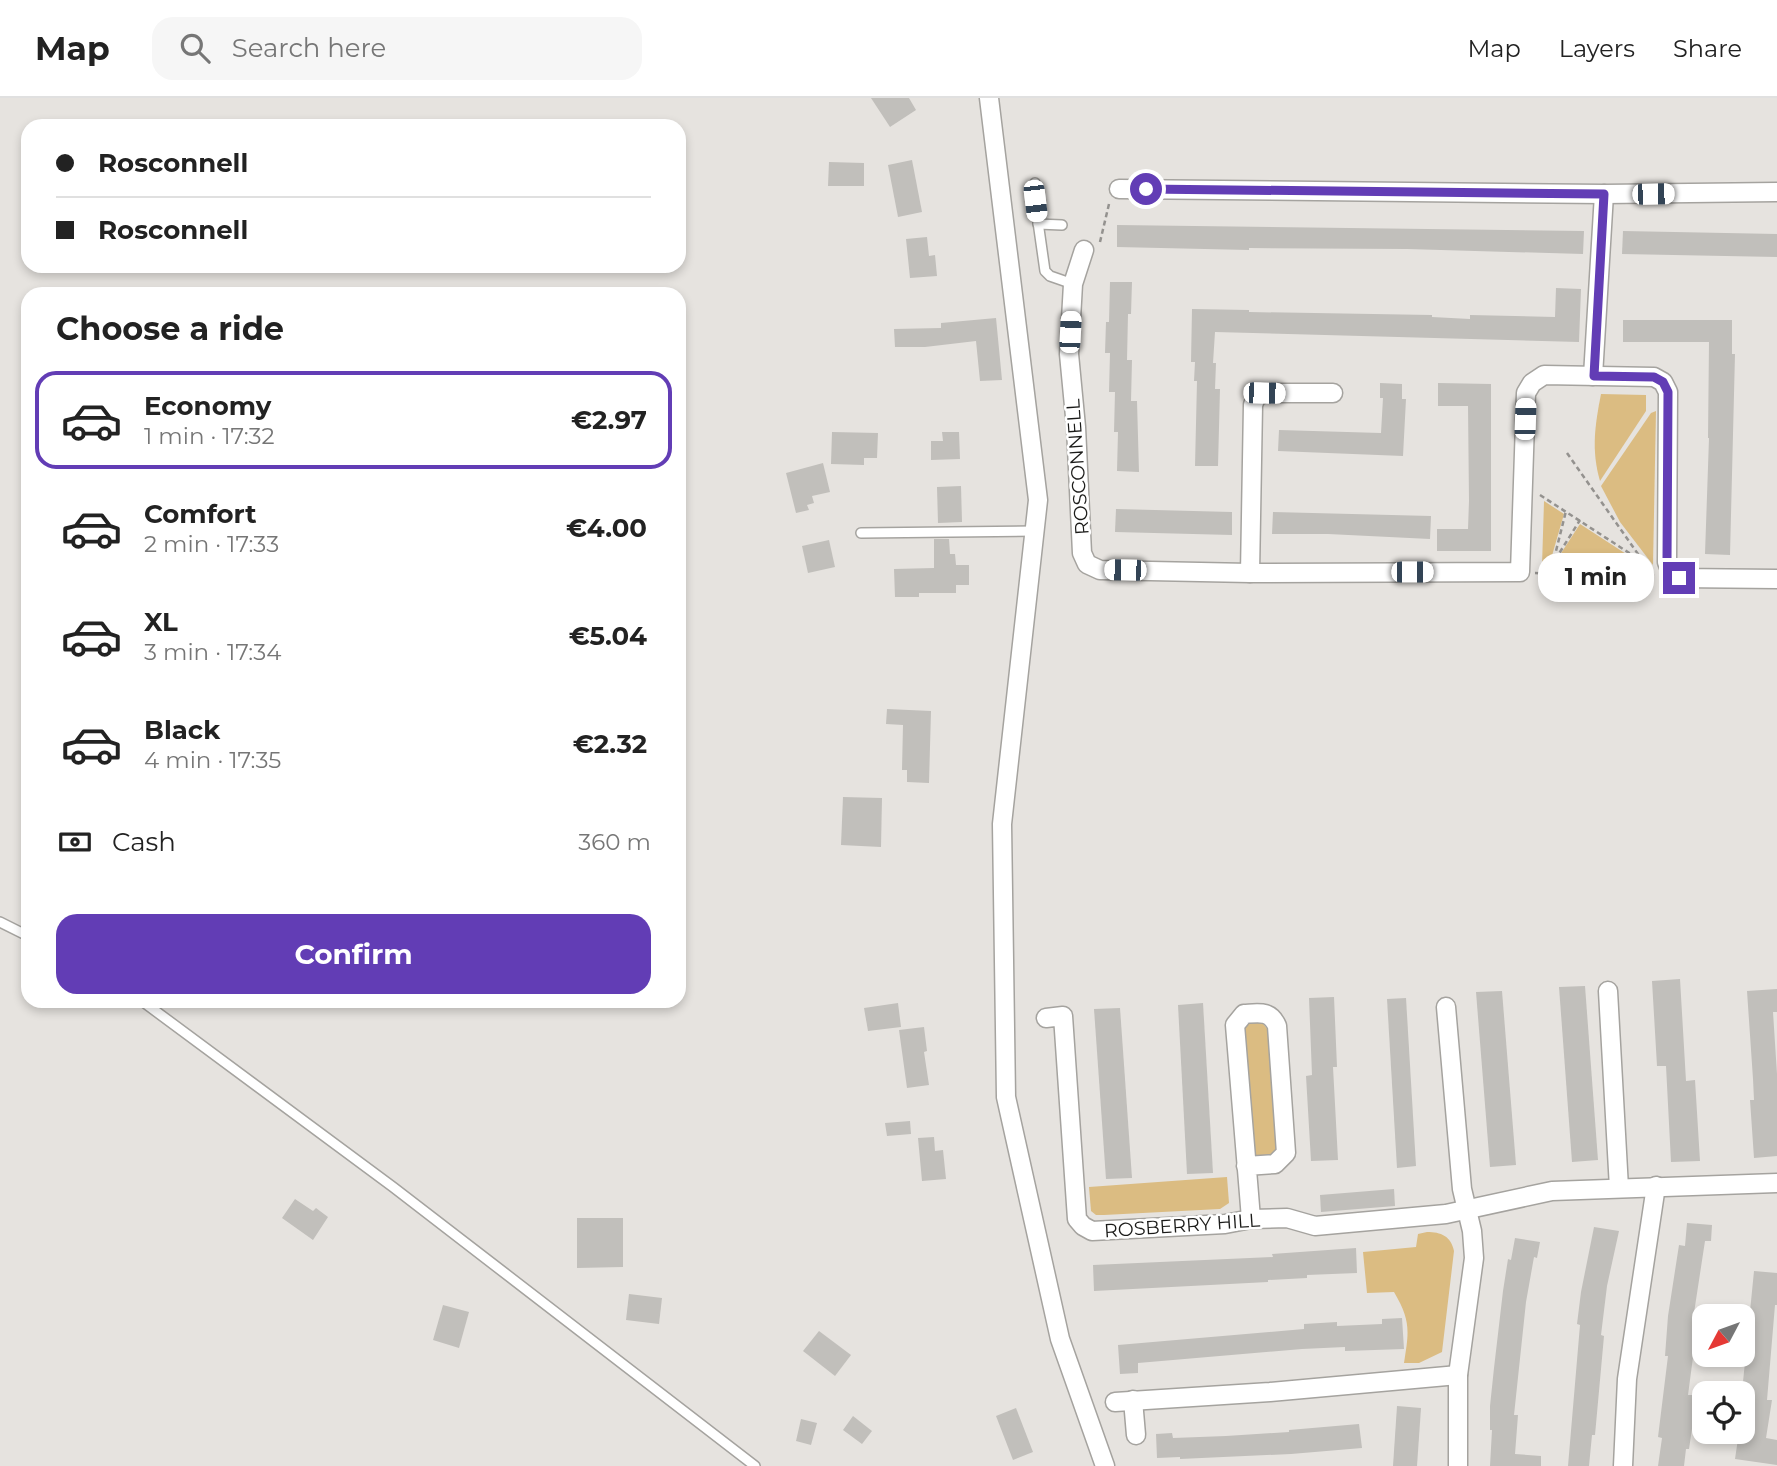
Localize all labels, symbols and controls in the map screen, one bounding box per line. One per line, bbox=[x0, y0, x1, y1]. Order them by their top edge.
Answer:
search box bbox=[152, 17, 642, 80]
text: Map bbox=[35, 28, 110, 68]
icon: search bbox=[176, 29, 214, 67]
text: Search here bbox=[232, 32, 386, 64]
text: Map bbox=[1467, 34, 1521, 63]
text: Layers bbox=[1559, 34, 1635, 63]
text: Share bbox=[1673, 34, 1742, 63]
text: Rosconnell bbox=[98, 147, 248, 179]
route start bbox=[1130, 173, 1162, 205]
car bbox=[1023, 179, 1048, 223]
car bbox=[1632, 183, 1675, 205]
text: Rosconnell bbox=[98, 214, 248, 246]
text: Choose a ride bbox=[56, 309, 284, 348]
car bbox=[1059, 310, 1082, 354]
car bbox=[1243, 382, 1286, 404]
icon: car bbox=[60, 389, 123, 452]
text: Economy bbox=[144, 390, 271, 422]
street label: ROSCONNELL bbox=[1061, 397, 1094, 536]
car bbox=[1514, 398, 1537, 440]
text: €2.97 bbox=[571, 404, 647, 436]
text: 1 min · 17:32 bbox=[144, 422, 275, 450]
icon: car bbox=[60, 497, 123, 560]
text: Comfort bbox=[144, 498, 256, 530]
text: €4.00 bbox=[566, 512, 647, 544]
text: 2 min · 17:33 bbox=[144, 530, 279, 558]
callout: 1 min bbox=[1539, 554, 1654, 602]
car bbox=[1104, 559, 1147, 581]
car bbox=[1392, 562, 1434, 583]
route end bbox=[1663, 562, 1695, 594]
text: 1 min bbox=[1565, 563, 1627, 591]
icon: car bbox=[60, 605, 123, 668]
text: XL bbox=[144, 606, 178, 638]
text: €5.04 bbox=[569, 620, 647, 652]
text: 3 min · 17:34 bbox=[144, 638, 281, 666]
icon: car bbox=[60, 713, 123, 776]
text: Black bbox=[144, 714, 220, 746]
text: €2.32 bbox=[573, 728, 647, 760]
text: 4 min · 17:35 bbox=[144, 746, 281, 774]
icon: cash bbox=[56, 823, 94, 861]
text: Cash bbox=[112, 826, 176, 858]
text: 360 m bbox=[578, 828, 651, 856]
button: Confirm bbox=[56, 914, 651, 994]
street label: ROSBERRY HILL bbox=[1103, 1209, 1262, 1242]
north arrow bbox=[1692, 1304, 1755, 1367]
map controls bbox=[1692, 1304, 1755, 1444]
button: locate bbox=[1692, 1381, 1755, 1444]

